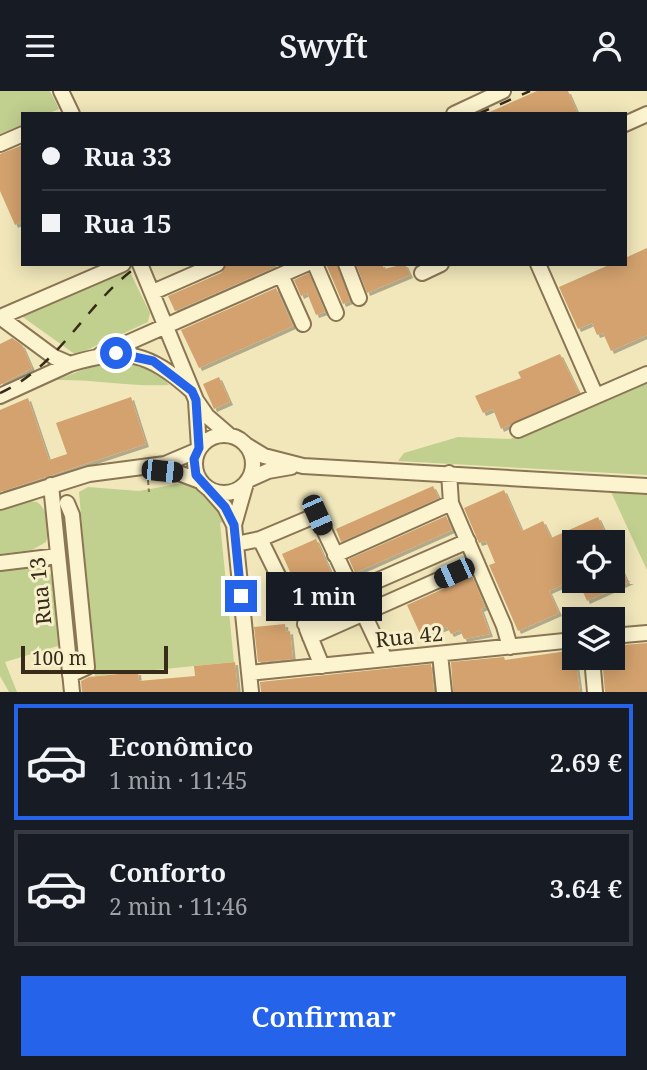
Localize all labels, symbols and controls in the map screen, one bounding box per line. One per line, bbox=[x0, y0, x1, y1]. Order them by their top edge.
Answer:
text: Swyft bbox=[279, 24, 368, 67]
icon: menu bbox=[21, 27, 59, 65]
icon: person bbox=[588, 27, 626, 65]
text: Rua 33 bbox=[84, 138, 172, 174]
text: Rua 15 bbox=[84, 205, 172, 241]
route start bbox=[100, 337, 132, 369]
car bbox=[141, 458, 184, 484]
car bbox=[299, 492, 336, 538]
map controls bbox=[562, 530, 625, 670]
button: locate bbox=[562, 530, 625, 593]
car bbox=[431, 555, 478, 591]
street label: Rua 13 bbox=[23, 556, 57, 626]
callout: 1 min bbox=[266, 571, 381, 621]
route end bbox=[225, 580, 257, 612]
text: 1 min bbox=[292, 580, 356, 612]
button: layers bbox=[562, 607, 625, 670]
street label: Rua 42 bbox=[374, 619, 444, 653]
scale bar bbox=[21, 643, 168, 675]
text: 100 m bbox=[32, 645, 87, 671]
text: Econômico bbox=[109, 728, 253, 764]
icon: car bbox=[25, 731, 88, 794]
text: 2.69 € bbox=[550, 744, 622, 780]
text: 1 min · 11:45 bbox=[109, 764, 247, 796]
text: Conforto bbox=[109, 854, 226, 890]
icon: car bbox=[25, 857, 88, 920]
text: 3.64 € bbox=[550, 870, 622, 906]
text: 2 min · 11:46 bbox=[109, 890, 247, 922]
button: Confirmar bbox=[21, 976, 626, 1056]

